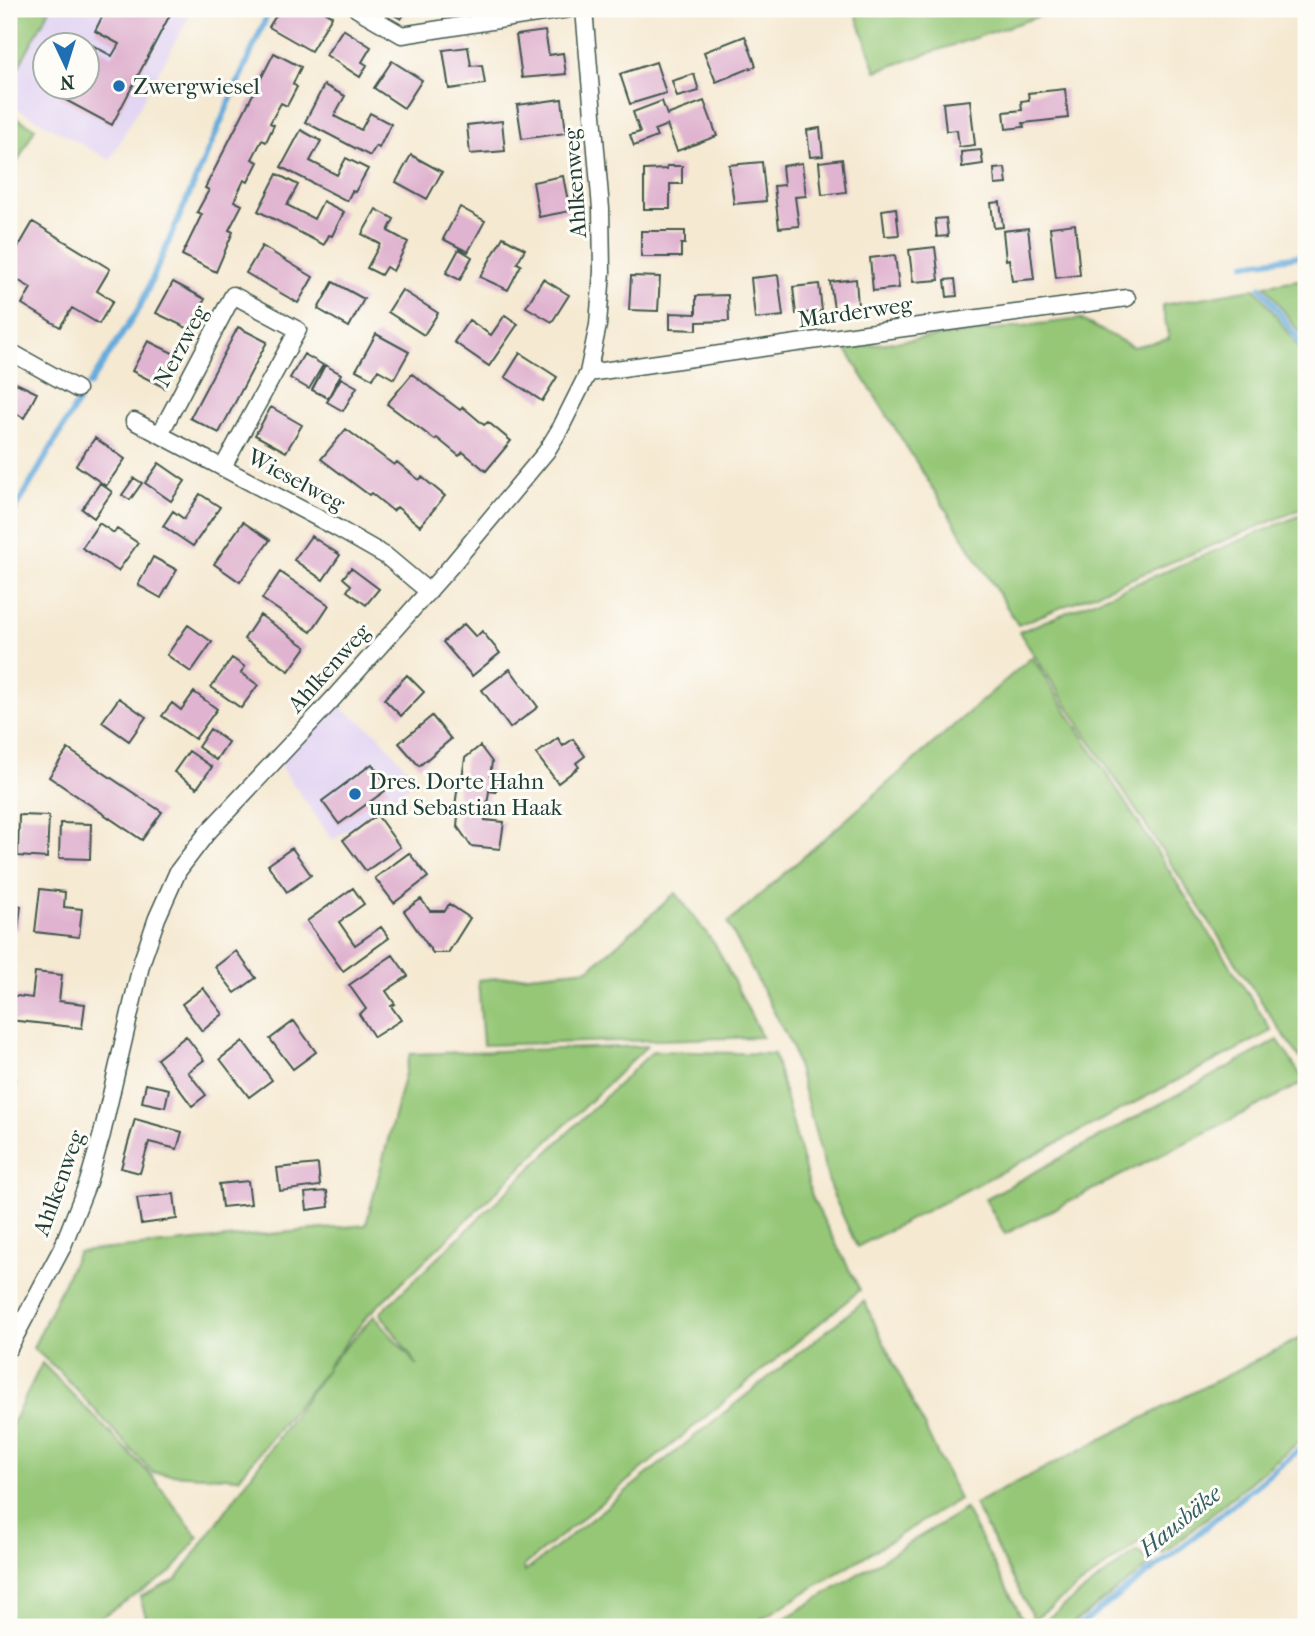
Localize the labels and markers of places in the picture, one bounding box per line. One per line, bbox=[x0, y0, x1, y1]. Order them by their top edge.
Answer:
place label: Zwergwiesel bbox=[133, 73, 260, 100]
marker: Zwergwiesel bbox=[111, 78, 127, 94]
place label: Dres. Dorte Hahn und Sebastian Haak bbox=[368, 768, 564, 821]
marker: Dres. Dorte Hahn und Sebastian Haak bbox=[347, 786, 363, 802]

